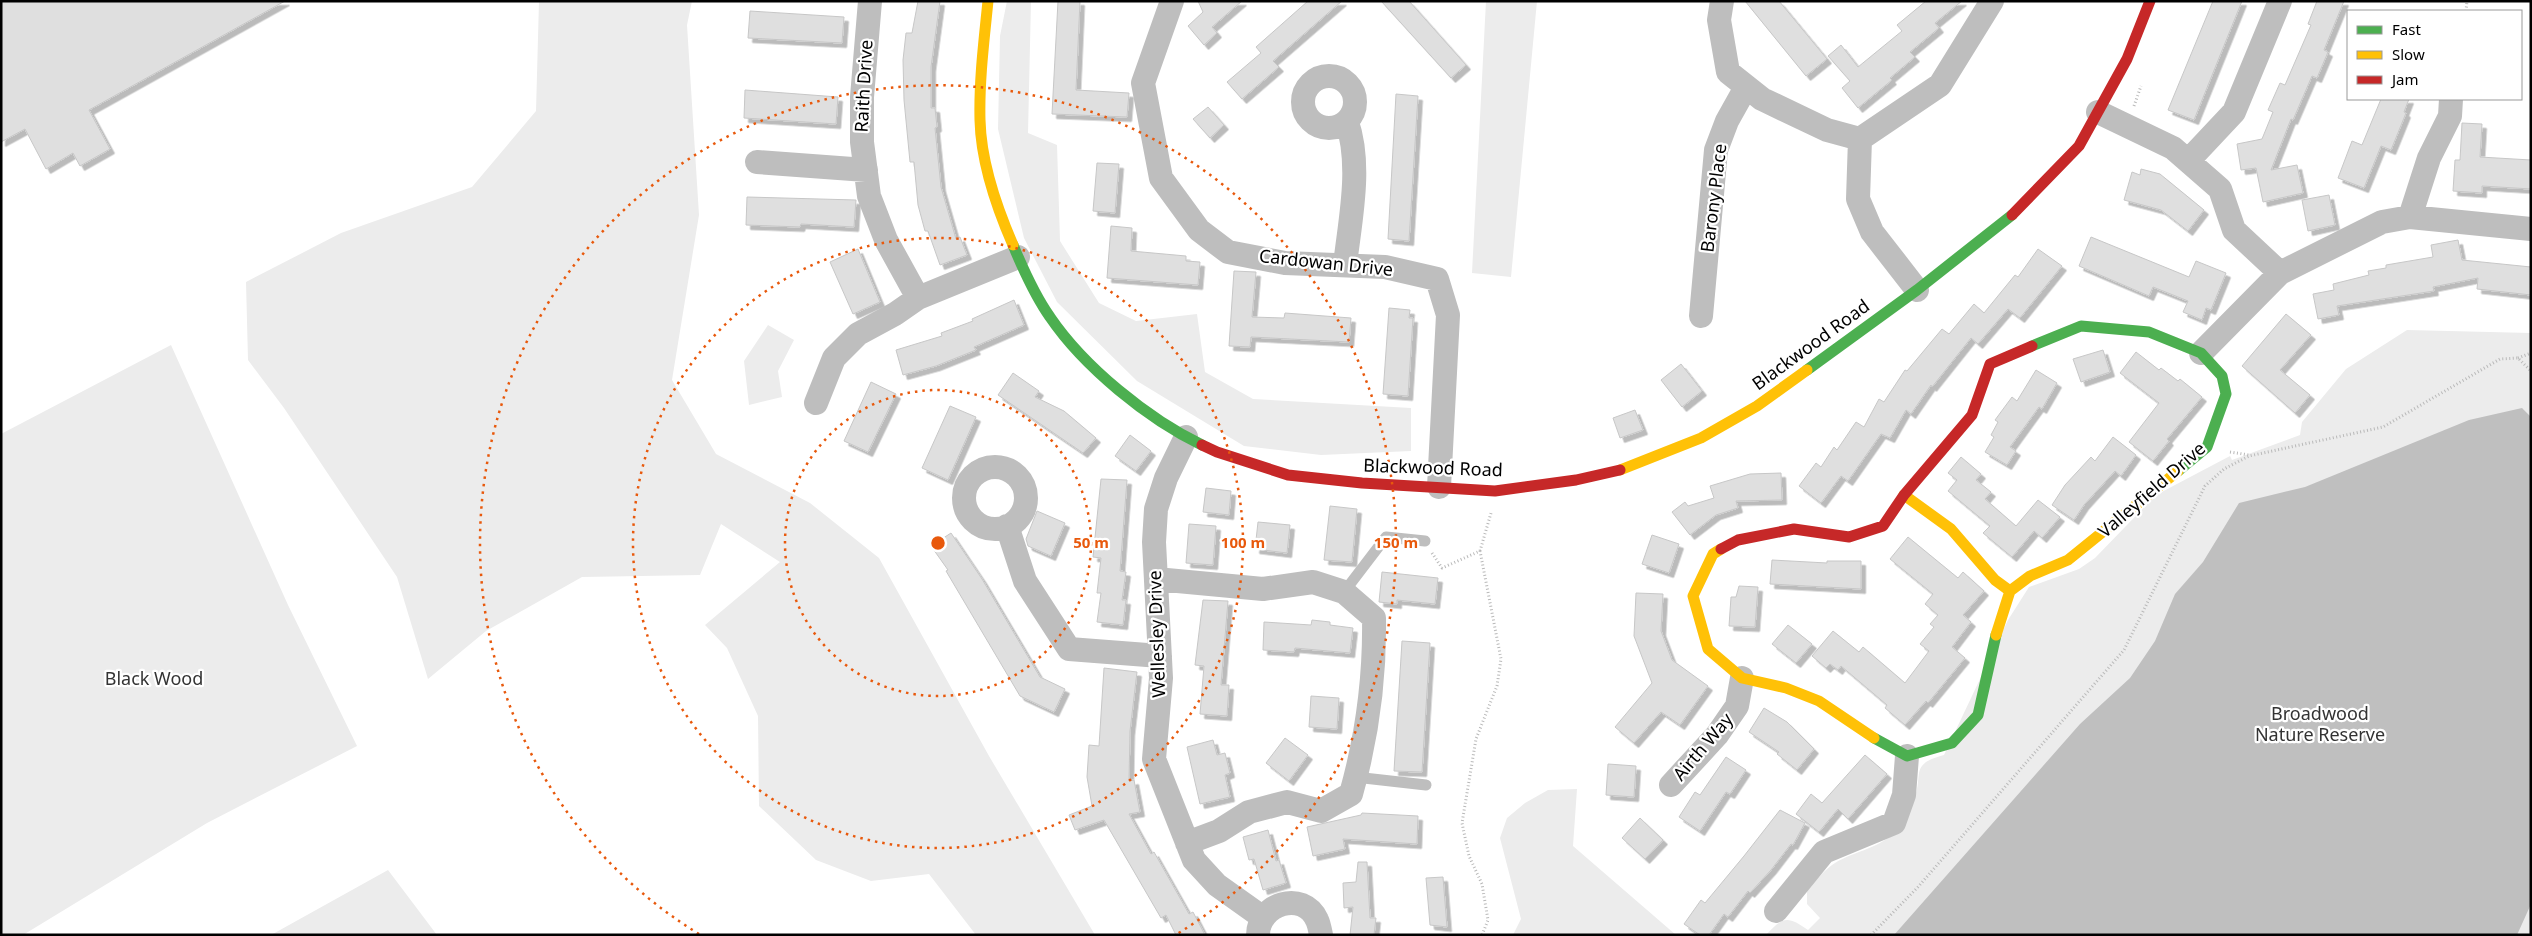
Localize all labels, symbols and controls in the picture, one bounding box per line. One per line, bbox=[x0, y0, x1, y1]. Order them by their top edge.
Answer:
legend bbox=[2347, 10, 2522, 100]
text: Fast bbox=[2392, 19, 2421, 39]
street label: Raith Drive bbox=[849, 39, 877, 133]
text: Slow bbox=[2392, 44, 2425, 64]
text: Jam bbox=[2390, 69, 2419, 89]
street label: Barony Place bbox=[1694, 142, 1732, 254]
street label: Cardowan Drive bbox=[1258, 243, 1394, 281]
street label: Blackwood Road bbox=[1747, 293, 1874, 395]
street label: Valleyfield Drive bbox=[2093, 436, 2210, 542]
street label: Blackwood Road bbox=[1363, 453, 1503, 481]
text: 50 m bbox=[1073, 532, 1109, 552]
text: 100 m bbox=[1221, 532, 1265, 552]
text: 150 m bbox=[1374, 532, 1418, 552]
centre of rings bbox=[929, 534, 947, 552]
street label: Wellesley Drive bbox=[1142, 570, 1170, 698]
park label: Black Wood bbox=[105, 666, 203, 690]
park label: Broadwood Nature Reserve bbox=[2255, 701, 2385, 746]
street label: Airth Way bbox=[1667, 707, 1738, 785]

